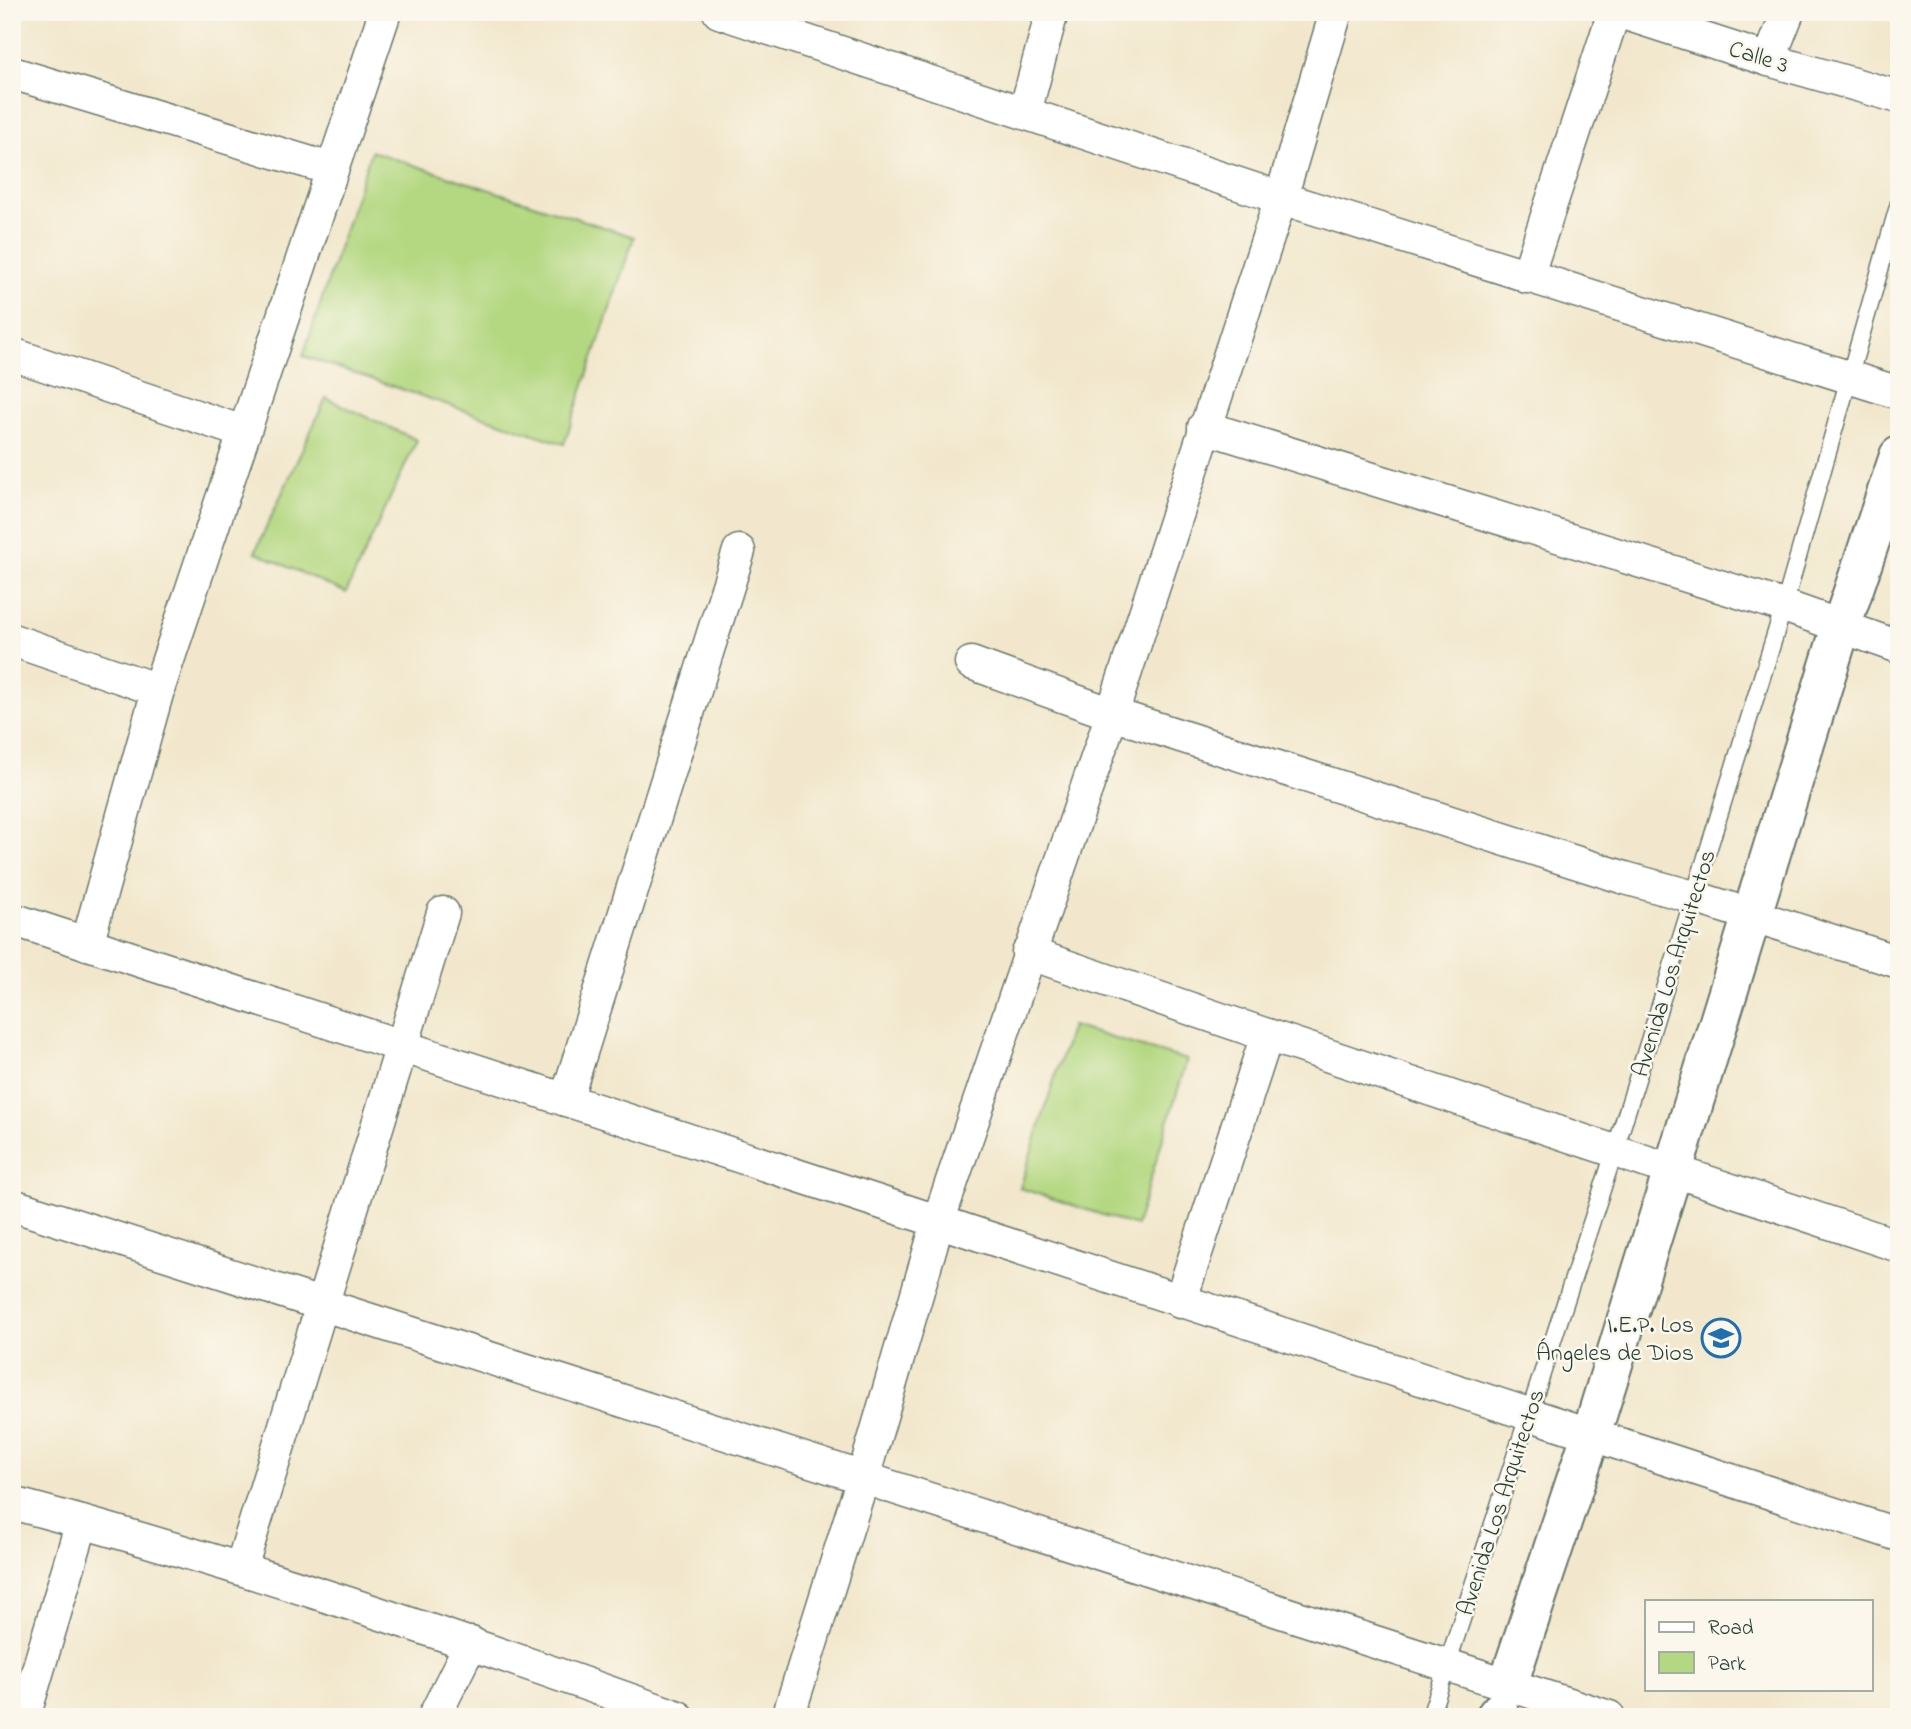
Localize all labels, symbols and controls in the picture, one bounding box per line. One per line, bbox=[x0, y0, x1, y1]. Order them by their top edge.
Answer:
street label: Calle 3 bbox=[1724, 33, 1792, 84]
street label: Avenida Los Arquitectos bbox=[1624, 846, 1727, 1082]
place label: I.E.P. Los Ángeles de Dios bbox=[1536, 1309, 1694, 1372]
school or university icon: I.E.P. Los Ángeles de Dios bbox=[1700, 1317, 1742, 1359]
street label: Avenida Los Arquitectos bbox=[1449, 1385, 1556, 1620]
legend bbox=[1645, 1600, 1872, 1690]
text: Road bbox=[1708, 1614, 1754, 1644]
text: Park bbox=[1708, 1650, 1747, 1680]

